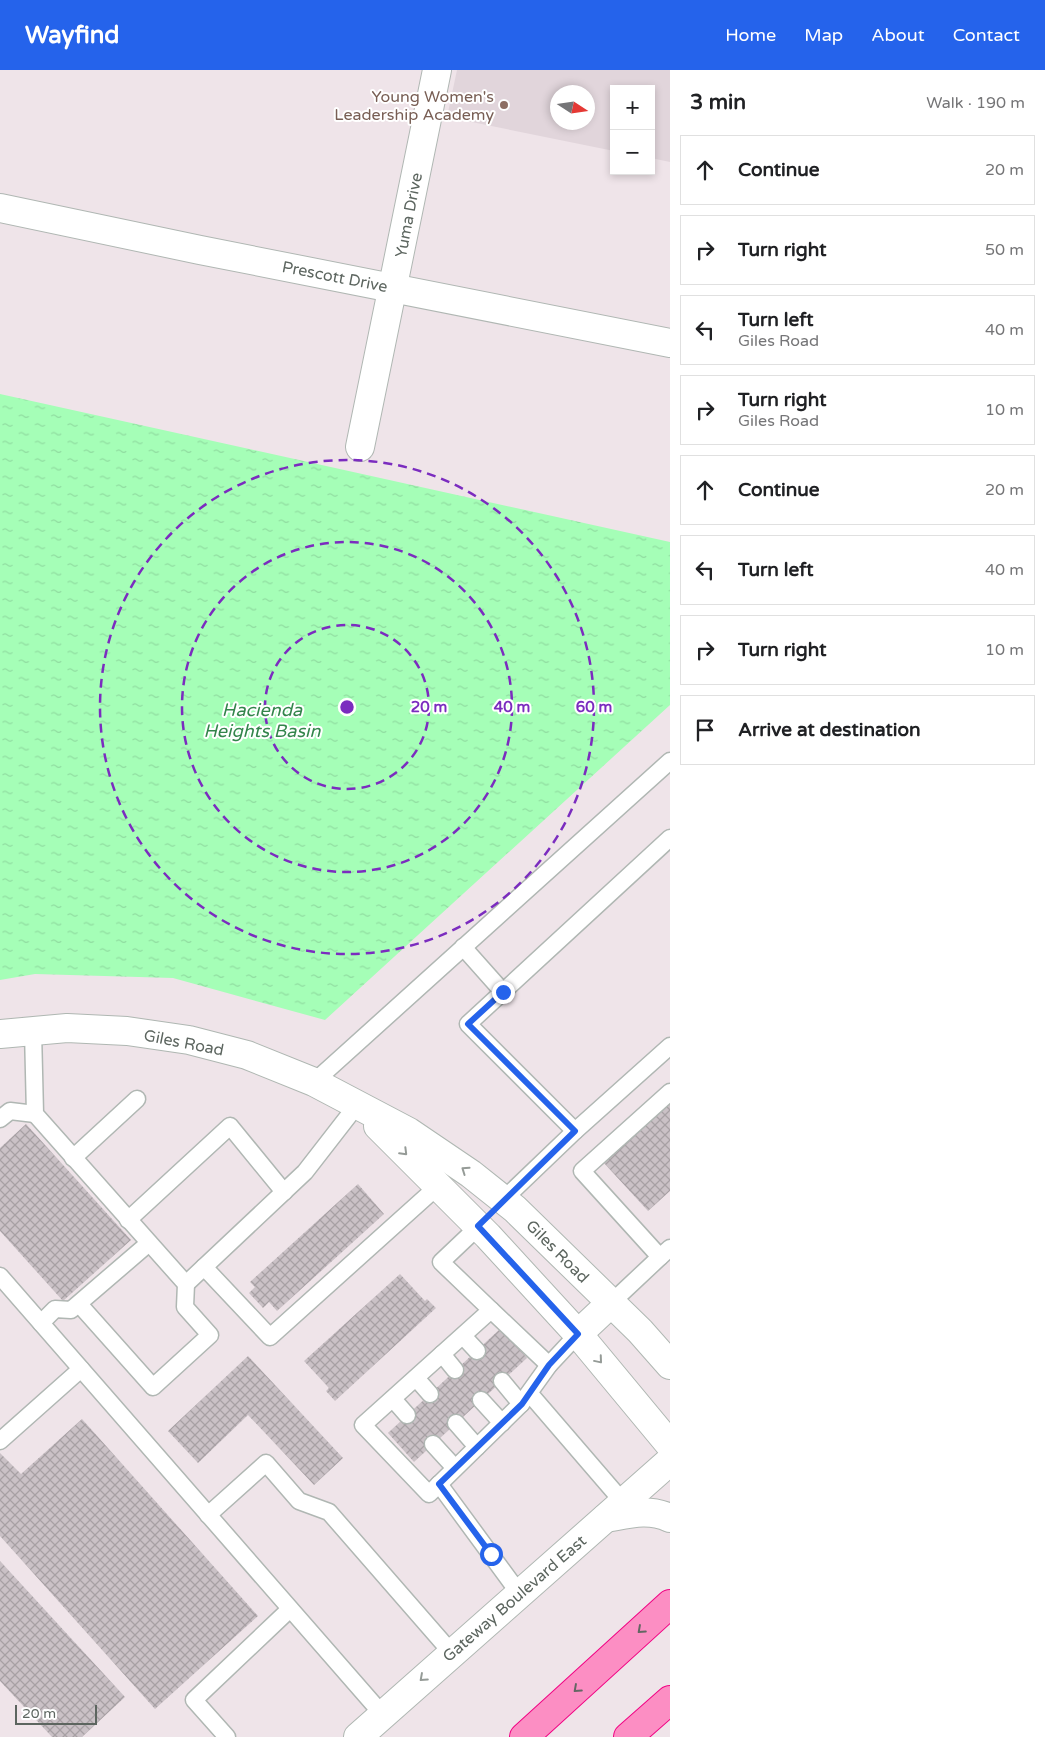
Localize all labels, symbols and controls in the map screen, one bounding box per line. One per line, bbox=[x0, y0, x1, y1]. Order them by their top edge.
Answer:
text: Wayfind bbox=[25, 21, 120, 50]
text: Home bbox=[725, 24, 776, 46]
text: Map bbox=[804, 24, 843, 46]
text: About bbox=[871, 24, 925, 46]
text: Contact bbox=[953, 24, 1020, 46]
north arrow bbox=[550, 85, 595, 130]
map controls bbox=[610, 85, 655, 175]
button: + bbox=[610, 85, 655, 130]
place label: Young Women's Leadership Academy bbox=[334, 87, 494, 125]
text: 3 min bbox=[690, 90, 746, 115]
text: Walk · 190 m bbox=[926, 93, 1025, 113]
marker: Young Women's Leadership Academy bbox=[498, 99, 510, 111]
button: − bbox=[610, 130, 655, 175]
icon: ahead bbox=[691, 156, 719, 184]
text: Continue bbox=[738, 159, 820, 181]
text: 20 m bbox=[985, 160, 1024, 180]
street label: Yuma Drive bbox=[391, 171, 427, 259]
icon: right bbox=[691, 236, 719, 264]
text: Turn right bbox=[738, 239, 826, 261]
text: 50 m bbox=[985, 240, 1024, 260]
street label: Prescott Drive bbox=[280, 257, 389, 297]
text: Turn left bbox=[738, 309, 814, 331]
icon: left bbox=[691, 316, 719, 344]
text: 40 m bbox=[985, 320, 1024, 340]
text: Giles Road bbox=[738, 331, 819, 351]
text: Turn right bbox=[738, 389, 826, 411]
icon: right bbox=[691, 396, 719, 424]
text: 10 m bbox=[985, 400, 1024, 420]
text: Giles Road bbox=[738, 411, 819, 431]
icon: ahead bbox=[691, 476, 719, 504]
text: Continue bbox=[738, 479, 820, 501]
text: 20 m bbox=[985, 480, 1024, 500]
icon: left bbox=[691, 556, 719, 584]
text: Turn left bbox=[738, 559, 814, 581]
text: 40 m bbox=[985, 560, 1024, 580]
icon: right bbox=[691, 636, 719, 664]
text: Turn right bbox=[738, 639, 826, 661]
text: 10 m bbox=[985, 640, 1024, 660]
centre of rings bbox=[338, 698, 356, 716]
text: 20 m bbox=[411, 698, 447, 716]
text: 40 m bbox=[494, 698, 530, 716]
text: 60 m bbox=[576, 698, 612, 716]
water label: Hacienda Heights Basin bbox=[204, 699, 322, 742]
icon: arrive bbox=[691, 716, 719, 744]
text: Arrive at destination bbox=[738, 719, 921, 741]
route end bbox=[492, 981, 515, 1004]
street label: Giles Road bbox=[142, 1025, 226, 1061]
one-way arrow bbox=[398, 1146, 407, 1155]
one-way arrow bbox=[461, 1167, 471, 1176]
street label: Giles Road bbox=[522, 1216, 593, 1287]
one-way arrow bbox=[594, 1354, 603, 1363]
street label: Gateway Boulevard East bbox=[439, 1531, 591, 1667]
route start bbox=[480, 1543, 503, 1566]
one-way arrow bbox=[638, 1624, 647, 1633]
one-way arrow bbox=[420, 1672, 429, 1681]
one-way arrow bbox=[573, 1683, 582, 1692]
scale bar bbox=[15, 1702, 98, 1725]
text: 20 m bbox=[22, 1705, 56, 1722]

